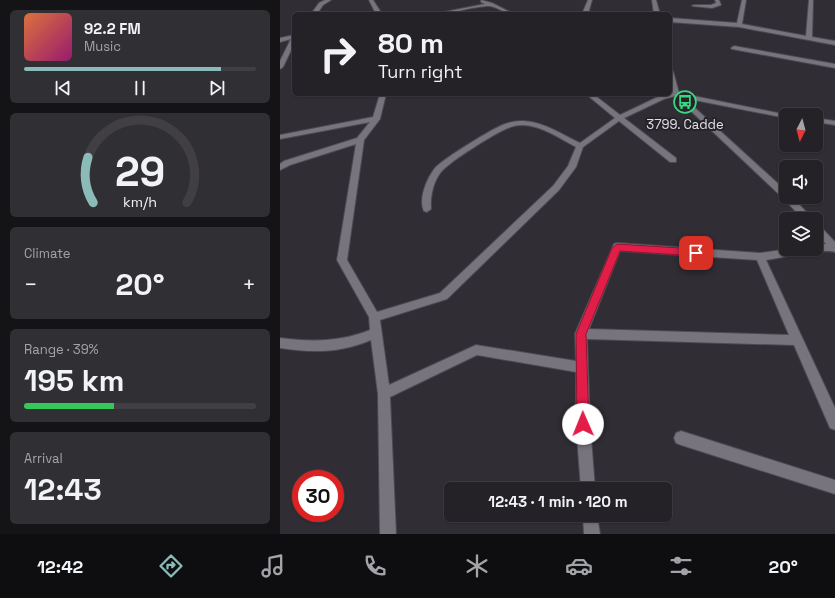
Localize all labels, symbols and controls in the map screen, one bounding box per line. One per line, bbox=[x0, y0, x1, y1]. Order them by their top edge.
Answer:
text: 92.2 FM bbox=[84, 19, 141, 38]
text: 80 m bbox=[378, 25, 444, 61]
icon: right bbox=[312, 28, 364, 80]
text: Music bbox=[84, 38, 121, 55]
text: Turn right bbox=[378, 60, 462, 83]
icon: previous bbox=[52, 77, 74, 99]
icon: pause bbox=[129, 77, 151, 99]
icon: next bbox=[206, 77, 228, 99]
bus stop icon: 3799. Cadde bbox=[672, 89, 698, 115]
north arrow bbox=[779, 108, 823, 152]
map controls bbox=[779, 108, 823, 256]
place label: 3799. Cadde bbox=[646, 116, 724, 133]
text: 29 bbox=[115, 144, 165, 197]
button: sound bbox=[779, 160, 823, 204]
text: km/h bbox=[123, 192, 157, 210]
button: layers bbox=[779, 212, 823, 256]
pin bbox=[679, 236, 713, 270]
icon: arrive bbox=[685, 242, 707, 264]
text: Climate bbox=[24, 245, 70, 262]
text: 20° bbox=[115, 265, 165, 304]
text: − bbox=[24, 270, 38, 298]
text: + bbox=[242, 270, 256, 298]
text: Range · 39% bbox=[24, 341, 99, 358]
text: 195 km bbox=[24, 361, 124, 400]
position arrow bbox=[562, 403, 604, 445]
text: Arrival bbox=[24, 450, 63, 467]
text: 12:43 bbox=[24, 470, 102, 509]
speed limit sign: 30 bbox=[292, 470, 344, 522]
text: 12:43 · 1 min · 120 m bbox=[488, 492, 628, 511]
icon: directions bbox=[157, 552, 185, 580]
icon: music bbox=[259, 552, 287, 580]
icon: phone bbox=[361, 552, 389, 580]
icon: climate bbox=[463, 552, 491, 580]
icon: car bbox=[565, 552, 593, 580]
icon: filters bbox=[667, 552, 695, 580]
text: 12:42 bbox=[37, 555, 83, 578]
text: 20° bbox=[769, 555, 798, 578]

